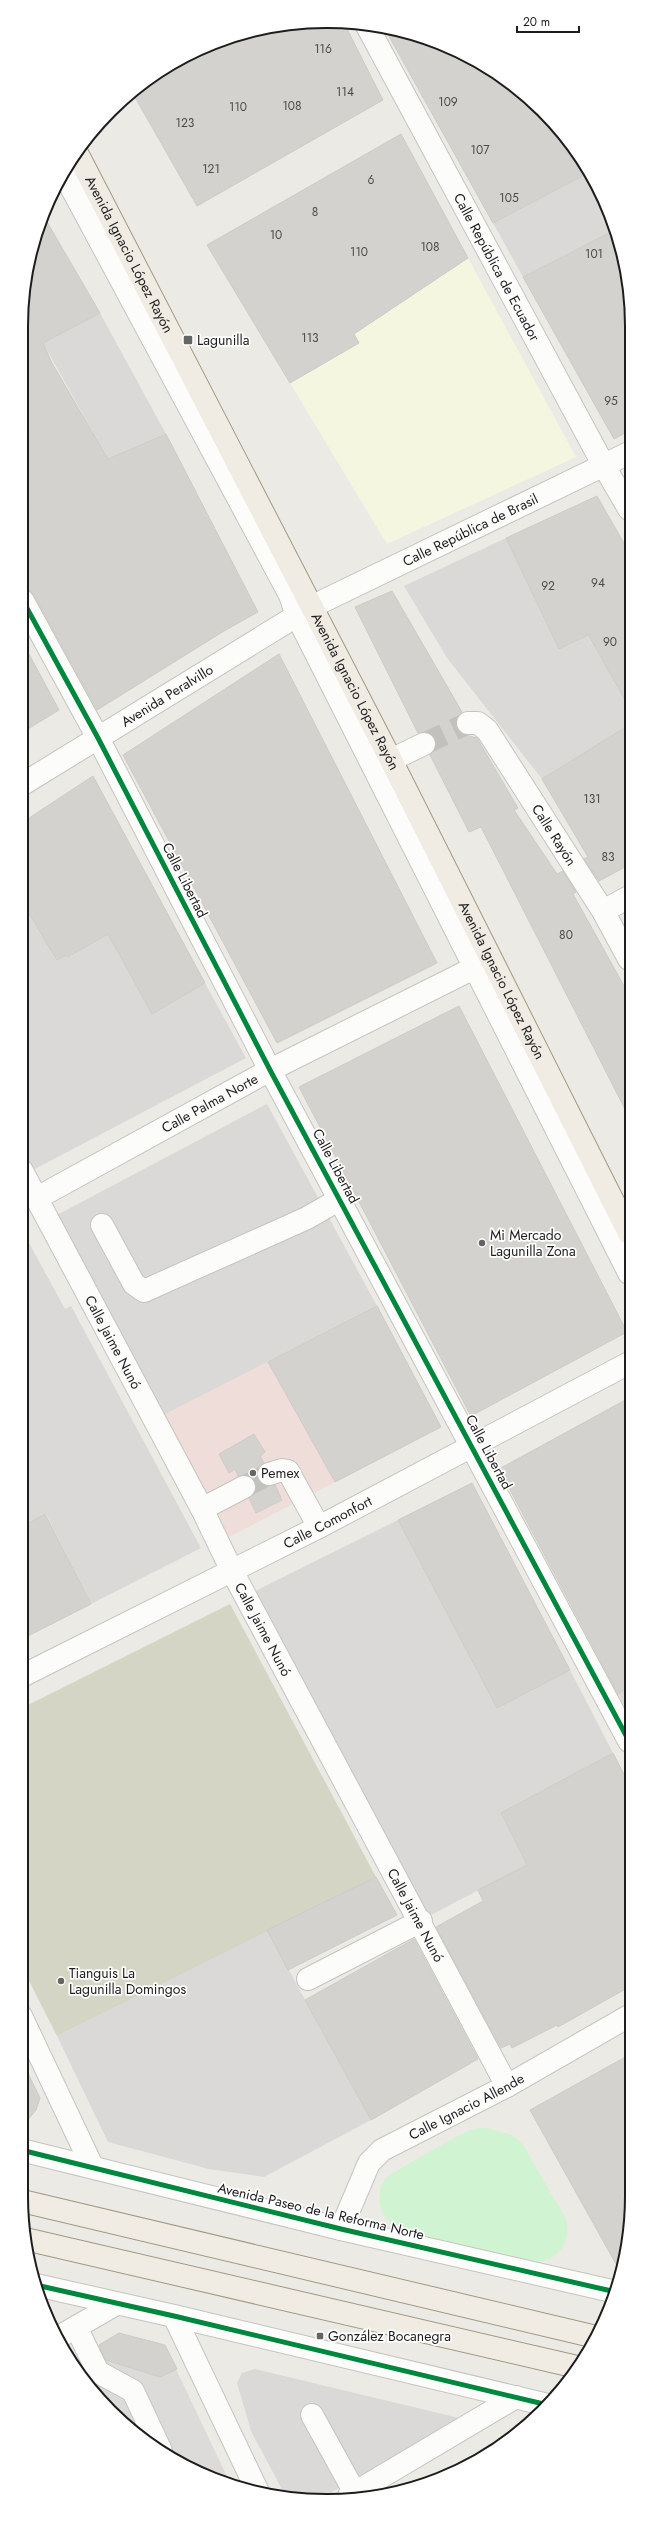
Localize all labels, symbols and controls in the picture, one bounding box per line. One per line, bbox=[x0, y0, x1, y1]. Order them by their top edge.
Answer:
scale bar bbox=[517, 8, 579, 34]
text: 20 m bbox=[523, 13, 550, 31]
house number: 116 bbox=[314, 40, 332, 58]
house number: 114 bbox=[336, 83, 354, 101]
house number: 109 bbox=[438, 93, 458, 111]
house number: 108 bbox=[282, 97, 302, 115]
house number: 110 bbox=[229, 98, 247, 116]
house number: 123 bbox=[176, 114, 195, 132]
house number: 107 bbox=[471, 141, 490, 159]
house number: 121 bbox=[202, 160, 220, 178]
house number: 6 bbox=[368, 171, 375, 189]
street label: Avenida Ignacio López Rayón bbox=[80, 172, 178, 336]
street label: Calle República de Ecuador bbox=[449, 189, 545, 345]
house number: 105 bbox=[499, 189, 519, 207]
house number: 8 bbox=[312, 203, 318, 221]
house number: 10 bbox=[270, 226, 282, 244]
house number: 108 bbox=[420, 238, 440, 256]
house number: 110 bbox=[350, 243, 368, 261]
house number: 101 bbox=[585, 245, 603, 263]
house number: 113 bbox=[301, 329, 319, 347]
place label: Lagunilla bbox=[197, 330, 250, 350]
marker: Lagunilla bbox=[182, 334, 194, 346]
house number: 95 bbox=[604, 392, 618, 410]
street label: Calle República de Brasil bbox=[399, 489, 541, 571]
house number: 94 bbox=[591, 574, 605, 592]
house number: 92 bbox=[541, 577, 555, 595]
street label: Avenida Ignacio López Rayón bbox=[306, 609, 404, 773]
house number: 90 bbox=[603, 633, 617, 651]
street label: Avenida Peralvillo bbox=[117, 659, 217, 731]
house number: 131 bbox=[583, 790, 601, 808]
street label: Calle Rayón bbox=[527, 800, 581, 870]
street label: Calle Libertad bbox=[157, 839, 213, 921]
house number: 83 bbox=[601, 848, 615, 866]
street label: Avenida Ignacio López Rayón bbox=[454, 898, 550, 1063]
house number: 80 bbox=[559, 926, 573, 944]
street label: Calle Palma Norte bbox=[158, 1069, 261, 1138]
street label: Calle Libertad bbox=[308, 1125, 364, 1207]
place label: Mi Mercado Lagunilla Zona bbox=[490, 1225, 576, 1261]
marker: Mi Mercado Lagunilla Zona bbox=[477, 1238, 487, 1248]
street label: Calle Jaime Nunó bbox=[80, 1292, 147, 1393]
street label: Calle Libertad bbox=[461, 1411, 517, 1493]
place label: Pemex bbox=[261, 1463, 299, 1483]
marker: Pemex bbox=[248, 1468, 258, 1478]
street label: Calle Comonfort bbox=[280, 1491, 376, 1553]
street label: Calle Jaime Nunó bbox=[230, 1579, 297, 1680]
street label: Calle Jaime Nunó bbox=[383, 1865, 449, 1966]
place label: Tianguis La Lagunilla Domingos bbox=[69, 1963, 186, 1999]
marker: Tianguis La Lagunilla Domingos bbox=[56, 1976, 66, 1986]
street label: Calle Ignacio Allende bbox=[405, 2068, 528, 2145]
street label: Avenida Paseo de la Reforma Norte bbox=[216, 2178, 426, 2244]
place label: González Bocanegra bbox=[328, 2326, 451, 2346]
marker: González Bocanegra bbox=[315, 2331, 325, 2341]

